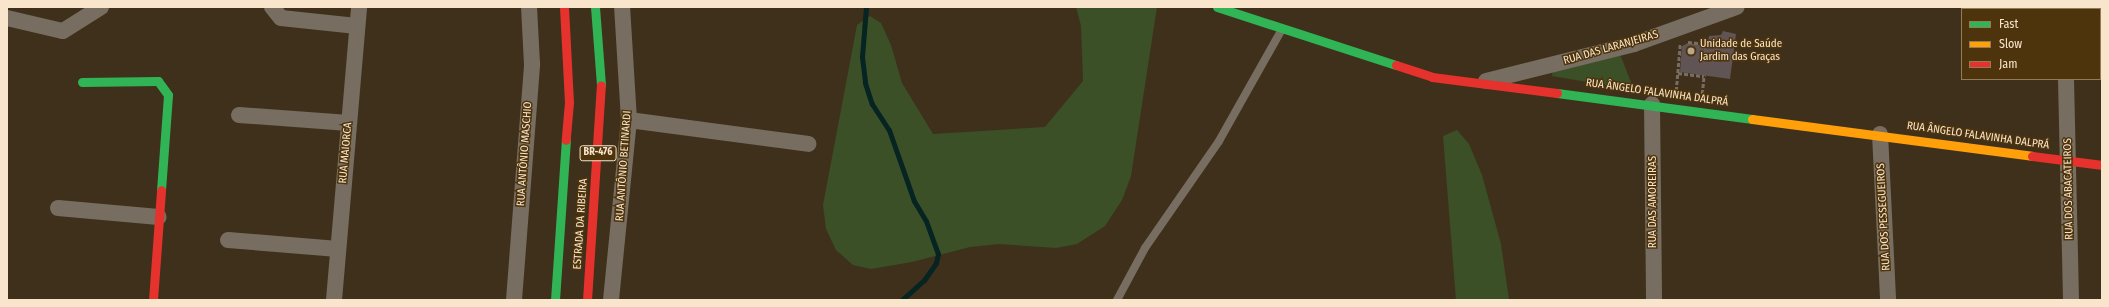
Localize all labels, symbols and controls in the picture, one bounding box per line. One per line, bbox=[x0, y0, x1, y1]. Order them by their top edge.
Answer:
legend bbox=[1961, 8, 2101, 80]
text: Fast bbox=[1999, 17, 2018, 31]
street label: RUA DAS LARANJEIRAS bbox=[1562, 28, 1660, 68]
text: Slow bbox=[1999, 37, 2022, 51]
place label: Unidade de Saúde Jardim das Graças bbox=[1700, 38, 1782, 64]
marker: Unidade de Saúde Jardim das Graças bbox=[1685, 45, 1697, 57]
text: Jam bbox=[1999, 57, 2017, 71]
street label: RUA ÂNGELO FALAVINHA DALPRÁ bbox=[1585, 76, 1729, 110]
street label: RUA ANTÔNIO MASCHIO bbox=[515, 101, 535, 207]
street label: RUA ANTÔNIO BETINARDI bbox=[614, 110, 634, 222]
street label: RUA ÂNGELO FALAVINHA DALPRÁ bbox=[1906, 119, 2050, 153]
street label: RUA MAIORCA bbox=[337, 122, 355, 184]
street label: RUA DOS ABACATEIROS bbox=[2062, 138, 2076, 240]
road number: BR-476 bbox=[579, 145, 617, 161]
street label: RUA DAS AMOREIRAS bbox=[1646, 156, 1660, 248]
street label: RUA DOS PESSEGUEIROS bbox=[1875, 163, 1893, 271]
street label: ESTRADA DA RIBEIRA bbox=[571, 178, 591, 270]

